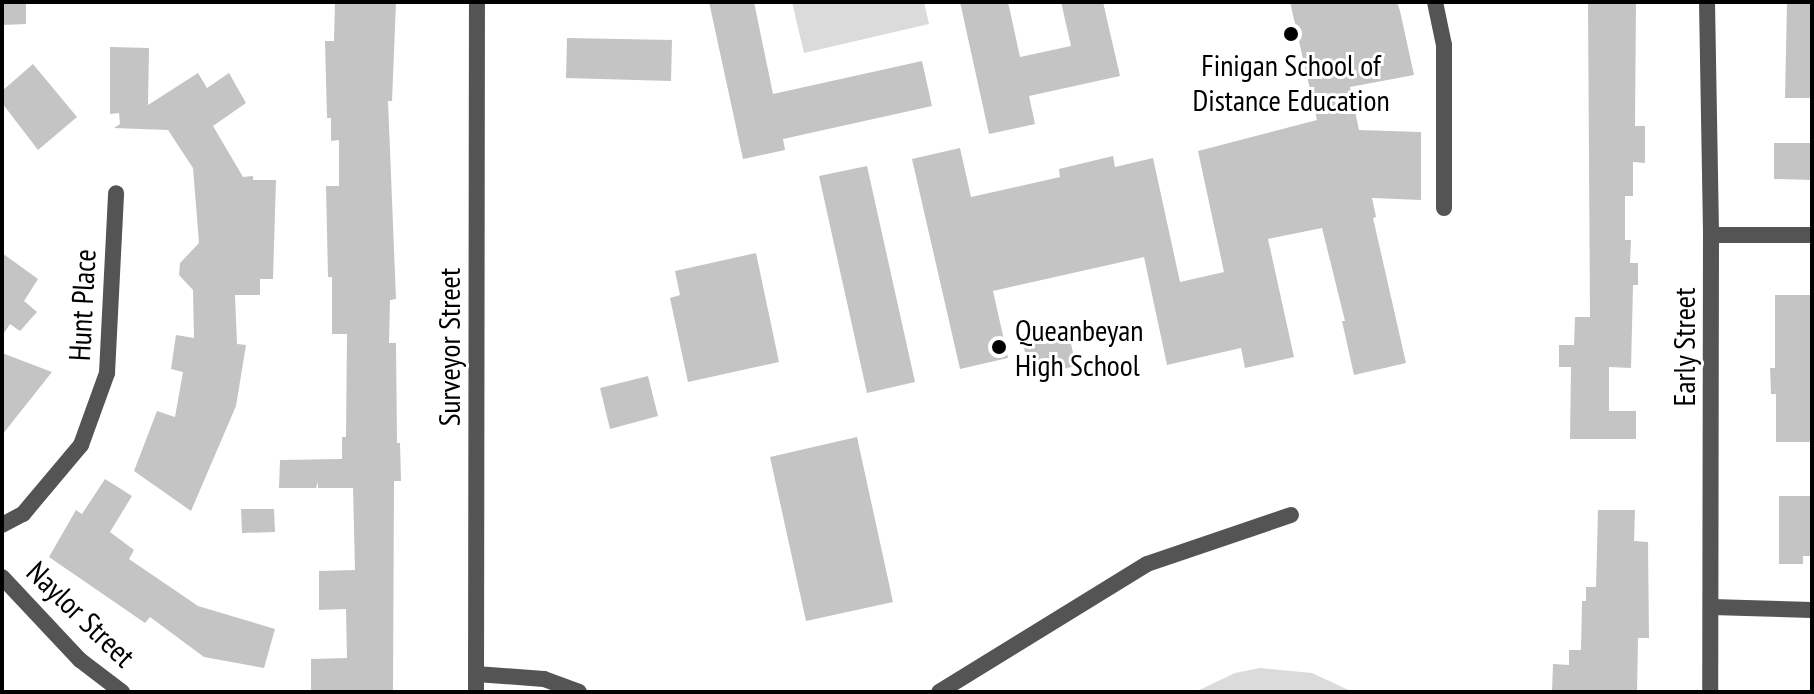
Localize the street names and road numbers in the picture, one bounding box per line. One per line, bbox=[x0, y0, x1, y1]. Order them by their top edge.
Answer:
street label: Hunt Place bbox=[61, 248, 103, 362]
street label: Surveyor Street bbox=[431, 268, 467, 426]
street label: Early Street bbox=[1666, 287, 1702, 407]
street label: Naylor Street bbox=[20, 554, 142, 674]

